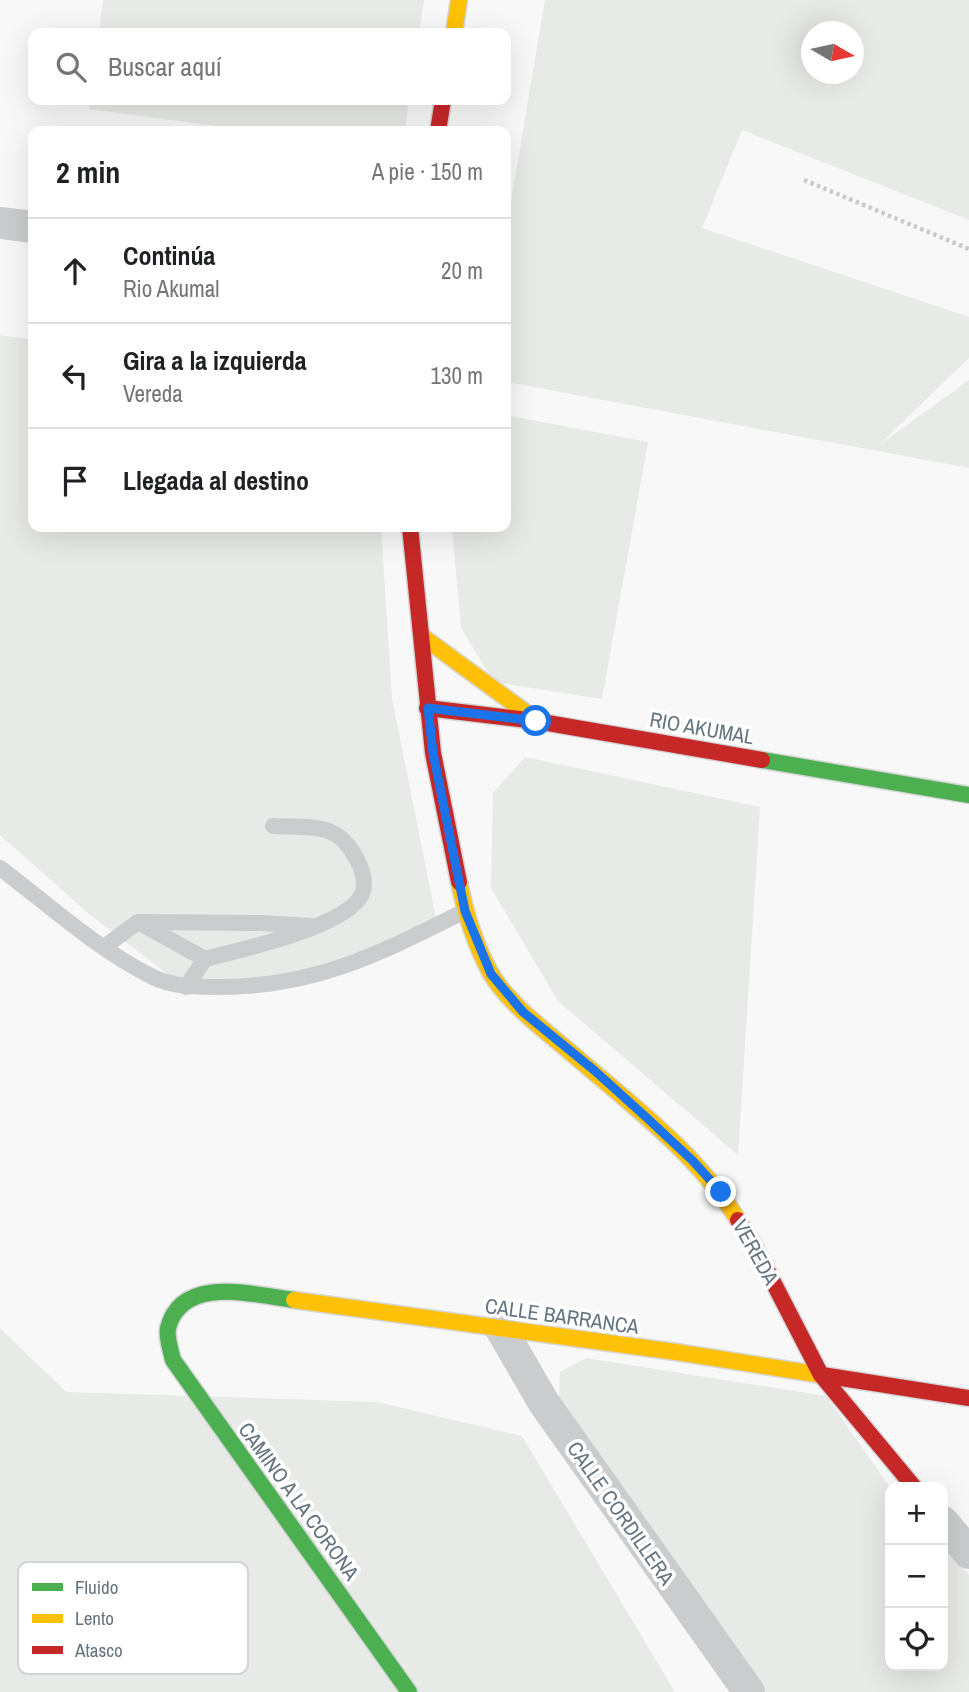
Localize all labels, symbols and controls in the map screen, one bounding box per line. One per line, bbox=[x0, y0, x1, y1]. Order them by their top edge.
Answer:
north arrow bbox=[801, 21, 864, 84]
search box bbox=[28, 28, 511, 105]
icon: search bbox=[52, 48, 90, 86]
text: Buscar aquí bbox=[108, 49, 222, 84]
text: 2 min bbox=[56, 152, 120, 192]
text: A pie · 150 m bbox=[372, 156, 483, 187]
text: Continúa bbox=[123, 238, 215, 273]
icon: ahead bbox=[56, 252, 94, 290]
text: 20 m bbox=[441, 255, 483, 286]
text: Rio Akumal bbox=[123, 273, 219, 304]
text: Gira a la izquierda bbox=[123, 343, 307, 378]
icon: left bbox=[56, 357, 94, 395]
text: 130 m bbox=[431, 360, 483, 391]
text: Vereda bbox=[123, 378, 183, 409]
icon: arrive bbox=[56, 462, 94, 500]
text: Llegada al destino bbox=[123, 463, 309, 498]
route start bbox=[520, 705, 551, 736]
street label: RIO AKUMAL bbox=[648, 705, 757, 751]
route end bbox=[705, 1176, 736, 1207]
street label: VEREDA bbox=[726, 1214, 786, 1290]
street label: CALLE BARRANCA bbox=[483, 1291, 641, 1341]
street label: CAMINO A LA CORONA bbox=[232, 1416, 366, 1586]
street label: CALLE CORDILLERA bbox=[561, 1435, 682, 1591]
map controls bbox=[885, 1482, 948, 1671]
button: + bbox=[885, 1482, 948, 1545]
button: − bbox=[885, 1545, 948, 1608]
legend bbox=[18, 1562, 248, 1674]
text: Fluido bbox=[75, 1574, 118, 1600]
text: Lento bbox=[75, 1605, 114, 1631]
button: locate bbox=[885, 1608, 948, 1671]
text: Atasco bbox=[74, 1637, 123, 1663]

